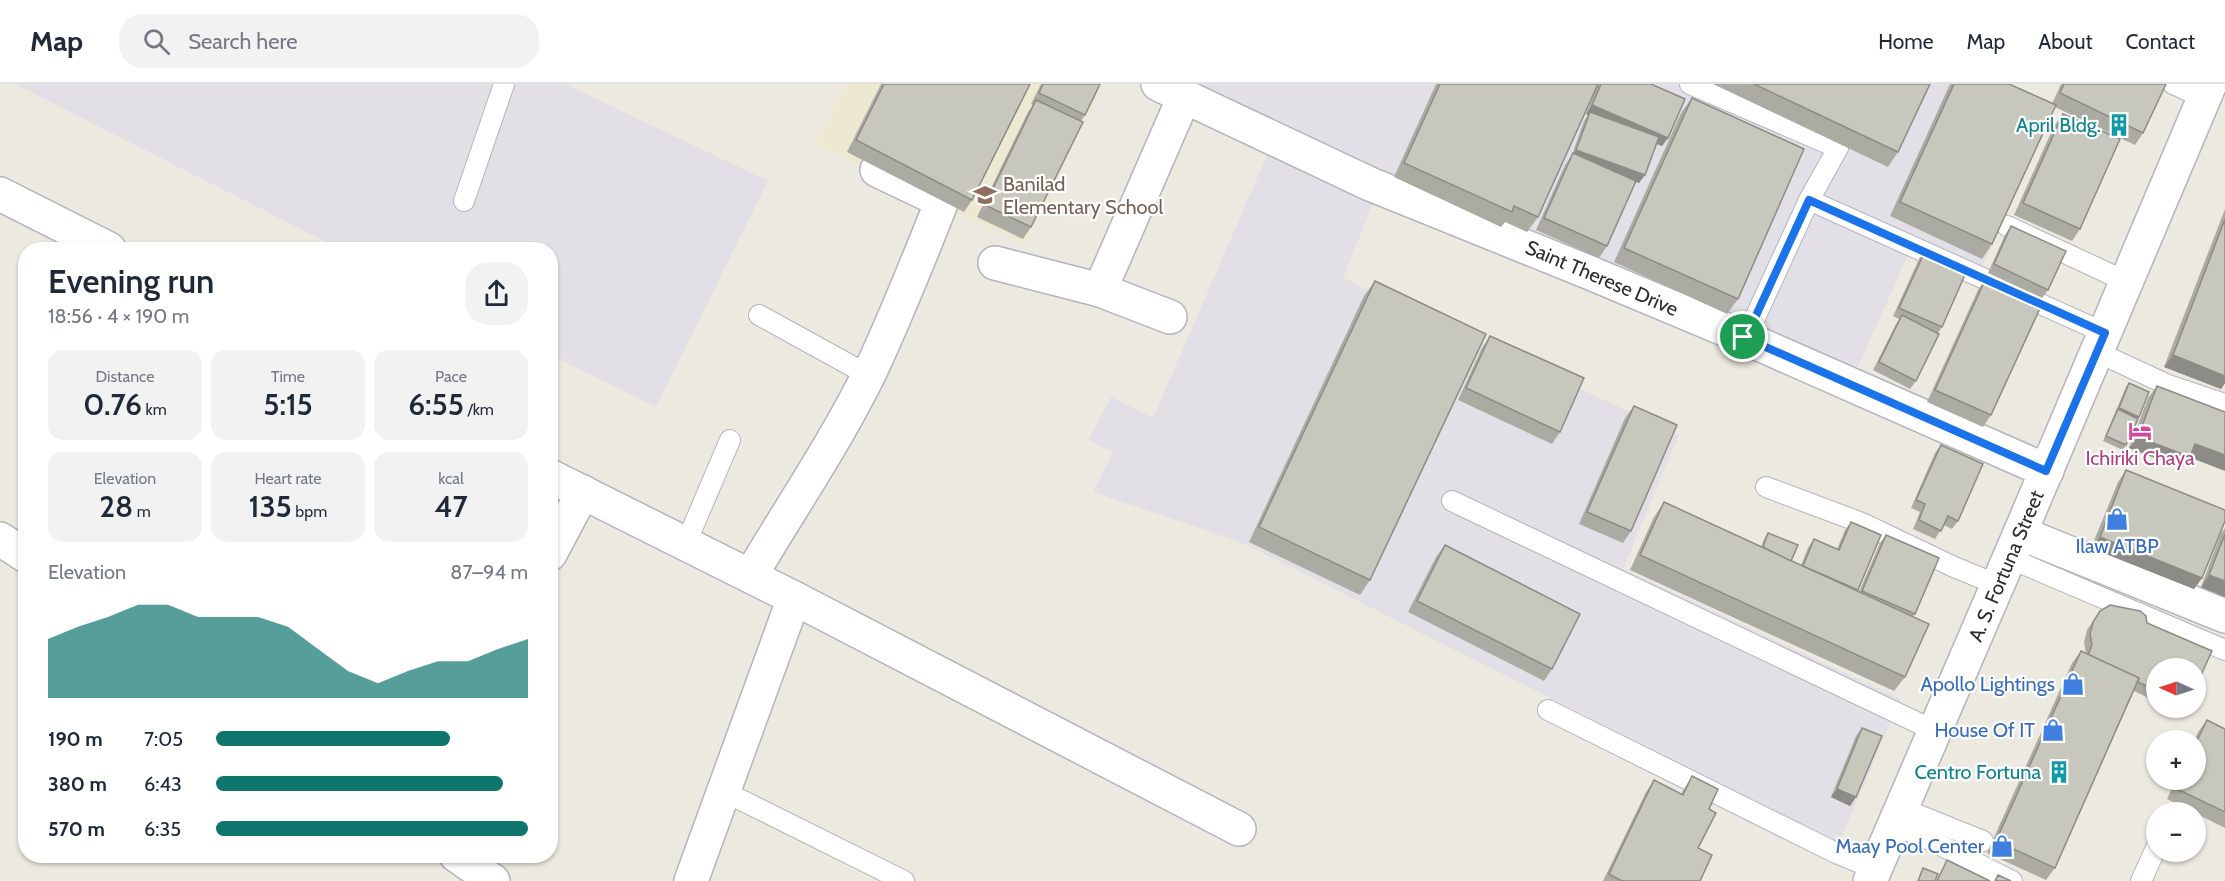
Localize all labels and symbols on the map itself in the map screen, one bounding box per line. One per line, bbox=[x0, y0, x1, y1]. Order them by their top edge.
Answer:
building icon: April Bldg. bbox=[2106, 112, 2132, 138]
place label: April Bldg. bbox=[2016, 113, 2101, 137]
place label: Banilad Elementary School bbox=[1003, 172, 1164, 219]
school or university icon: Banilad Elementary School bbox=[972, 182, 998, 208]
street label: Saint Therese Drive bbox=[1522, 235, 1682, 321]
pin bbox=[1717, 311, 1768, 362]
hotel icon: Ichiriki Chaya bbox=[2127, 418, 2153, 444]
place label: Ichiriki Chaya bbox=[2085, 446, 2195, 470]
street label: A. S. Fortuna Street bbox=[1963, 486, 2049, 645]
shop icon: Ilaw ATBP bbox=[2104, 506, 2130, 532]
place label: Ilaw ATBP bbox=[2075, 534, 2159, 558]
north arrow bbox=[2146, 658, 2206, 718]
shop icon: Apollo Lightings bbox=[2060, 671, 2086, 697]
place label: Apollo Lightings bbox=[1920, 672, 2055, 696]
shop icon: House Of IT bbox=[2040, 717, 2066, 743]
place label: House Of IT bbox=[1934, 718, 2035, 742]
building icon: Centro Fortuna bbox=[2046, 759, 2072, 785]
place label: Centro Fortuna bbox=[1915, 760, 2041, 784]
shop icon: Maay Pool Center bbox=[1989, 833, 2015, 859]
place label: Maay Pool Center bbox=[1836, 834, 1985, 858]

